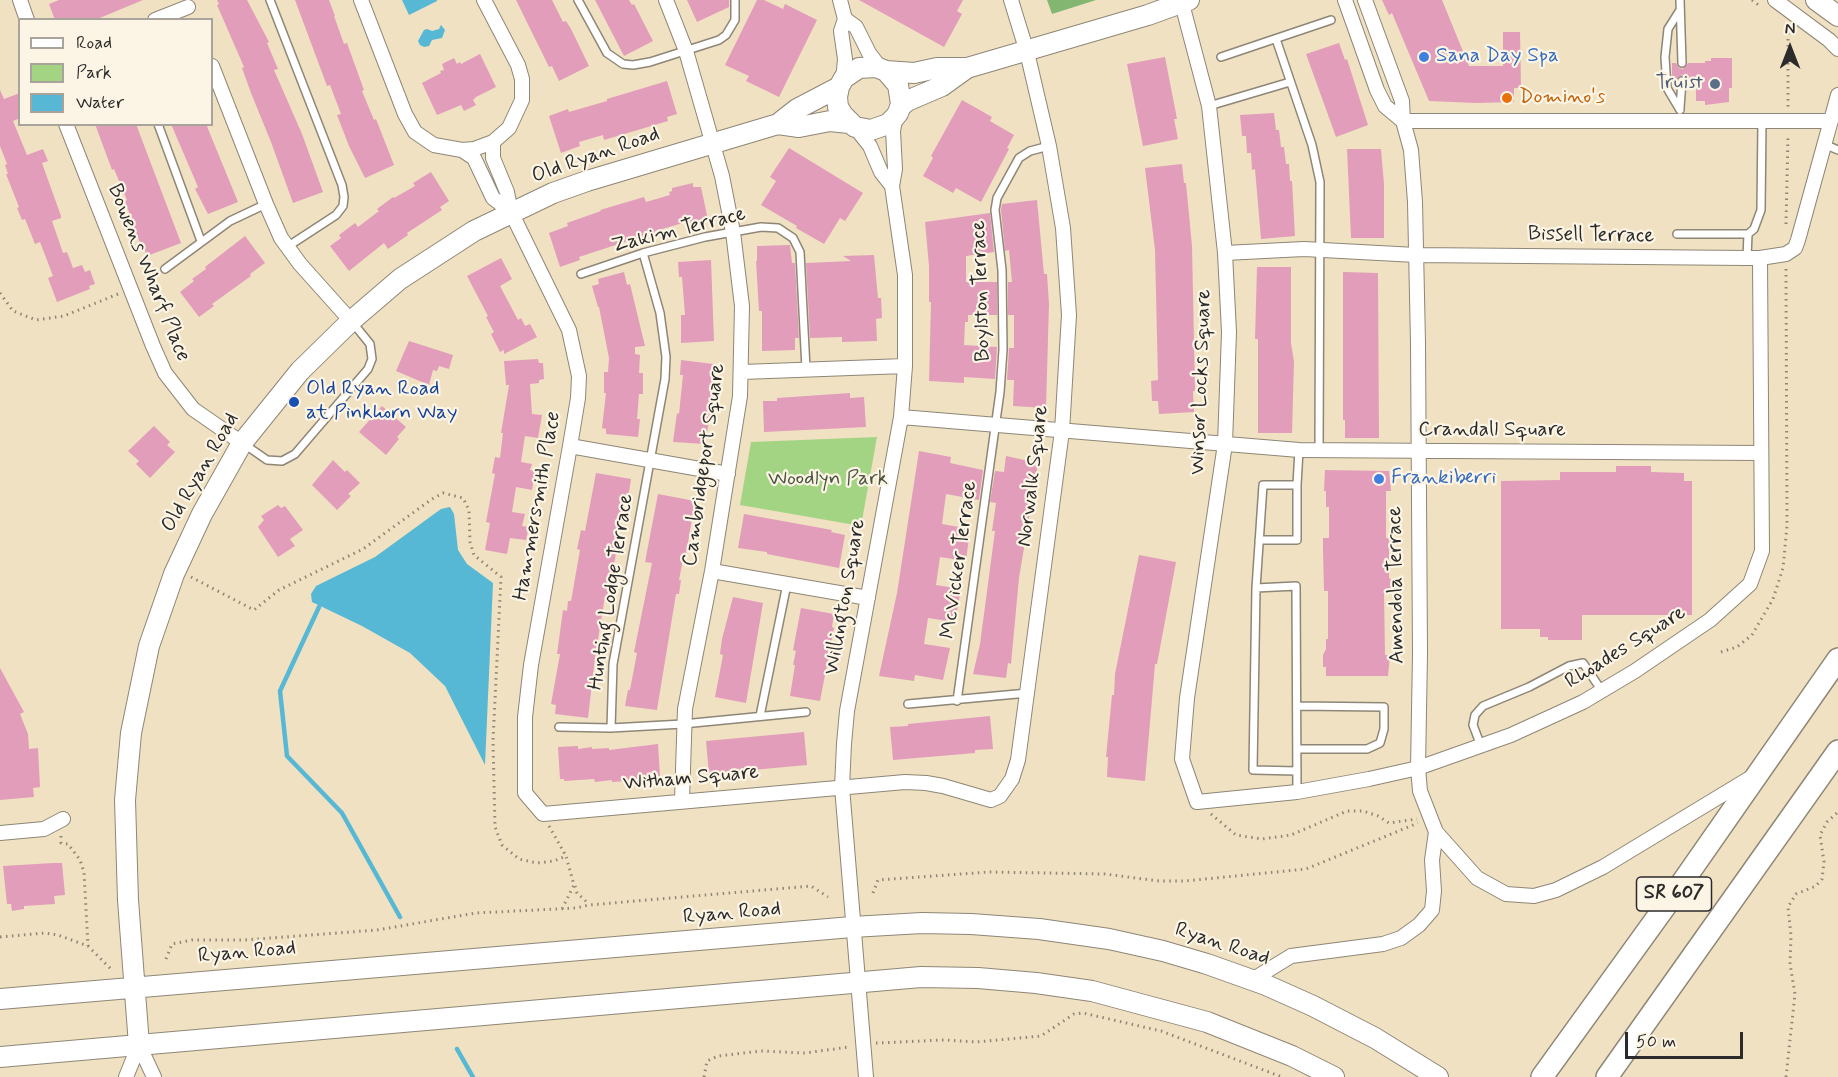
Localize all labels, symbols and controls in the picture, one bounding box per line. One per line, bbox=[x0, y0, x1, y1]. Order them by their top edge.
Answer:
legend bbox=[18, 18, 213, 126]
north arrow bbox=[1760, 18, 1820, 78]
text: N bbox=[1785, 19, 1795, 40]
text: Road bbox=[76, 31, 112, 55]
place label: Sana Day Spa bbox=[1436, 44, 1559, 70]
marker: Sana Day Spa bbox=[1417, 50, 1431, 64]
text: Park bbox=[76, 61, 112, 85]
place label: Truist bbox=[1655, 71, 1703, 97]
marker: Truist bbox=[1708, 77, 1722, 91]
place label: Domino's bbox=[1519, 85, 1605, 111]
text: Water bbox=[76, 91, 124, 115]
marker: Domino's bbox=[1500, 91, 1514, 105]
street label: Old Ryan Road bbox=[529, 122, 663, 190]
street label: Bowens Wharf Place bbox=[101, 181, 195, 365]
street label: Zakim Terrace bbox=[609, 202, 749, 260]
street label: Boylston Terrace bbox=[967, 220, 997, 362]
street label: Bissell Terrace bbox=[1528, 222, 1654, 250]
street label: Winsor Locks Square bbox=[1186, 289, 1218, 475]
street label: Cambridgeport Square bbox=[678, 362, 732, 568]
place label: Old Ryan Road at Pinkhorn Way bbox=[306, 377, 458, 427]
marker: Old Ryan Road at Pinkhorn Way bbox=[287, 395, 301, 409]
street label: Norwalk Square bbox=[1013, 404, 1055, 548]
street label: Old Ryan Road bbox=[157, 409, 245, 537]
street label: Hammersmith Place bbox=[509, 409, 567, 603]
street label: Crandall Square bbox=[1418, 418, 1566, 444]
place label: Frankiberri bbox=[1391, 466, 1496, 492]
park label: Woodlyn Park bbox=[768, 467, 888, 493]
marker: Frankiberri bbox=[1372, 472, 1386, 486]
street label: McVicker Terrace bbox=[936, 479, 984, 641]
street label: Hunting Lodge Terrace bbox=[584, 492, 640, 692]
street label: Amendola Terrace bbox=[1383, 506, 1411, 664]
street label: Willington Square bbox=[820, 517, 872, 677]
street label: Rhoades Square bbox=[1561, 601, 1691, 695]
street label: Witham Square bbox=[622, 761, 760, 797]
road number: SR 607 bbox=[1636, 877, 1712, 911]
street label: Ryan Road bbox=[682, 897, 782, 931]
street label: Ryan Road bbox=[1172, 918, 1272, 972]
street label: Ryan Road bbox=[197, 936, 297, 970]
scale bar bbox=[1628, 1020, 1746, 1058]
text: 50 m bbox=[1636, 1030, 1676, 1054]

